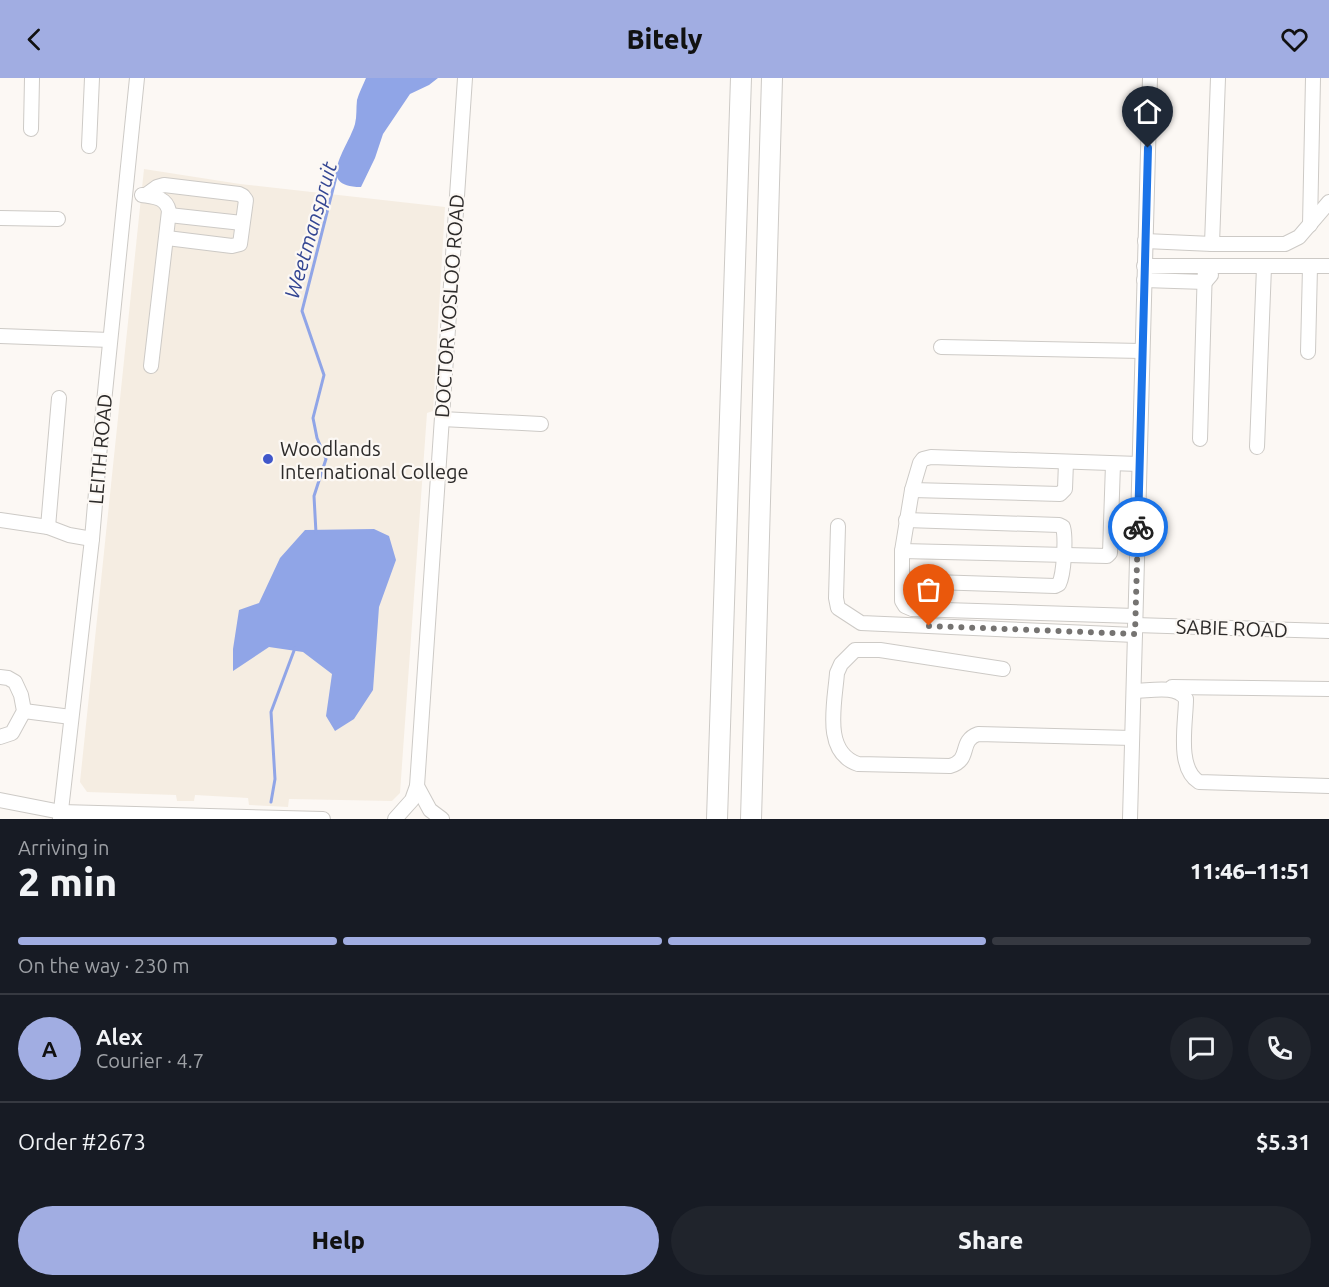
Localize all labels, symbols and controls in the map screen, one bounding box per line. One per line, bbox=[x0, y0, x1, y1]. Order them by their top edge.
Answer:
icon: back bbox=[18, 23, 51, 56]
icon: heart bbox=[1278, 23, 1311, 56]
text: Bitely bbox=[626, 24, 703, 54]
pin bbox=[1122, 86, 1173, 148]
icon: home bbox=[1131, 95, 1164, 128]
water label: Weetmanspruit bbox=[279, 158, 341, 301]
street label: DOCTOR VOSLOO ROAD bbox=[430, 193, 468, 419]
street label: LEITH ROAD bbox=[84, 393, 116, 505]
place label: Woodlands International College bbox=[280, 437, 469, 483]
marker: Woodlands International College bbox=[261, 452, 275, 466]
courier bbox=[1108, 497, 1168, 557]
icon: bike bbox=[1122, 511, 1155, 544]
pin bbox=[903, 564, 954, 626]
icon: bag bbox=[912, 573, 945, 606]
street label: SABIE ROAD bbox=[1176, 615, 1288, 641]
text: Arriving in bbox=[18, 836, 109, 859]
text: 11:46–11:51 bbox=[1190, 858, 1311, 883]
text: 2 min bbox=[18, 860, 117, 903]
text: On the way · 230 m bbox=[18, 954, 190, 977]
button: chat bbox=[1170, 1017, 1233, 1080]
button: phone bbox=[1248, 1017, 1311, 1080]
text: Alex bbox=[96, 1024, 143, 1049]
text: A bbox=[42, 1036, 57, 1061]
text: Courier · 4.7 bbox=[96, 1049, 204, 1072]
text: Order #2673 bbox=[18, 1129, 146, 1154]
text: $5.31 bbox=[1256, 1129, 1311, 1154]
button: Help bbox=[18, 1206, 659, 1275]
button: Share bbox=[671, 1206, 1311, 1275]

